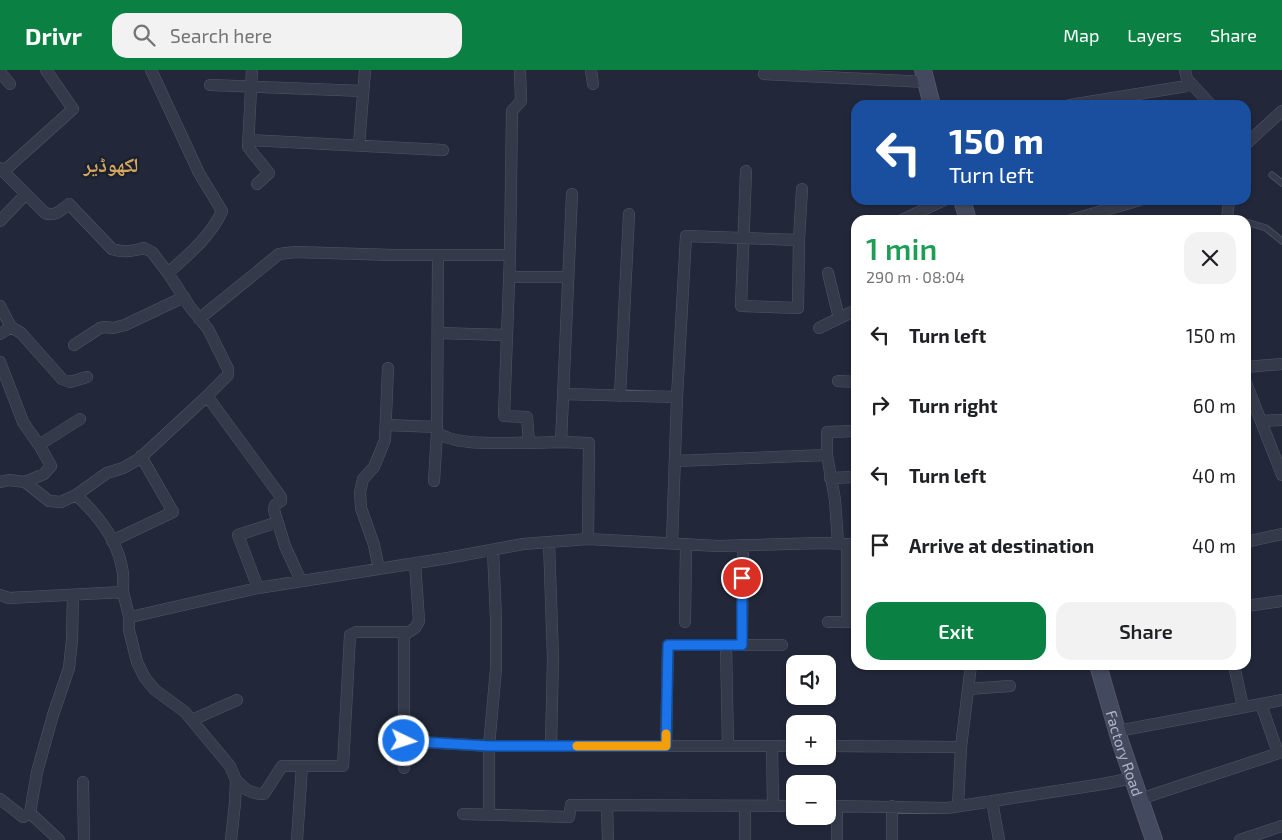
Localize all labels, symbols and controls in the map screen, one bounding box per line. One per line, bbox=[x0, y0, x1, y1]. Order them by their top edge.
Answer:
search box bbox=[112, 13, 462, 58]
text: Drivr bbox=[25, 21, 82, 50]
icon: search bbox=[130, 21, 158, 49]
text: Search here bbox=[170, 24, 272, 47]
text: Map bbox=[1063, 24, 1099, 46]
text: Layers bbox=[1127, 24, 1182, 46]
text: Share bbox=[1210, 24, 1257, 46]
text: 150 m bbox=[949, 119, 1044, 161]
icon: left bbox=[866, 120, 931, 185]
district label: لکھوڈیر bbox=[83, 152, 138, 177]
text: Turn left bbox=[949, 161, 1034, 187]
text: 1 min bbox=[866, 230, 937, 266]
button: close bbox=[1184, 232, 1236, 284]
text: 290 m · 08:04 bbox=[866, 267, 965, 286]
icon: left bbox=[866, 321, 894, 349]
text: Turn left bbox=[909, 324, 986, 347]
text: 150 m bbox=[1186, 324, 1236, 347]
icon: right bbox=[866, 391, 894, 419]
text: Turn right bbox=[909, 394, 997, 417]
text: 60 m bbox=[1193, 394, 1236, 417]
icon: left bbox=[866, 461, 894, 489]
text: Turn left bbox=[909, 464, 986, 487]
text: 40 m bbox=[1192, 464, 1236, 487]
icon: arrive bbox=[866, 531, 894, 559]
text: Arrive at destination bbox=[909, 534, 1094, 557]
text: 40 m bbox=[1192, 534, 1236, 557]
pin bbox=[721, 557, 763, 599]
icon: arrive bbox=[728, 564, 756, 592]
button: Exit bbox=[866, 602, 1046, 660]
button: Share bbox=[1056, 602, 1236, 660]
map controls bbox=[786, 655, 836, 825]
button: sound bbox=[786, 655, 836, 705]
street label: Factory Road bbox=[1103, 708, 1147, 798]
position arrow bbox=[377, 714, 429, 766]
button: + bbox=[786, 715, 836, 765]
button: − bbox=[786, 775, 836, 825]

